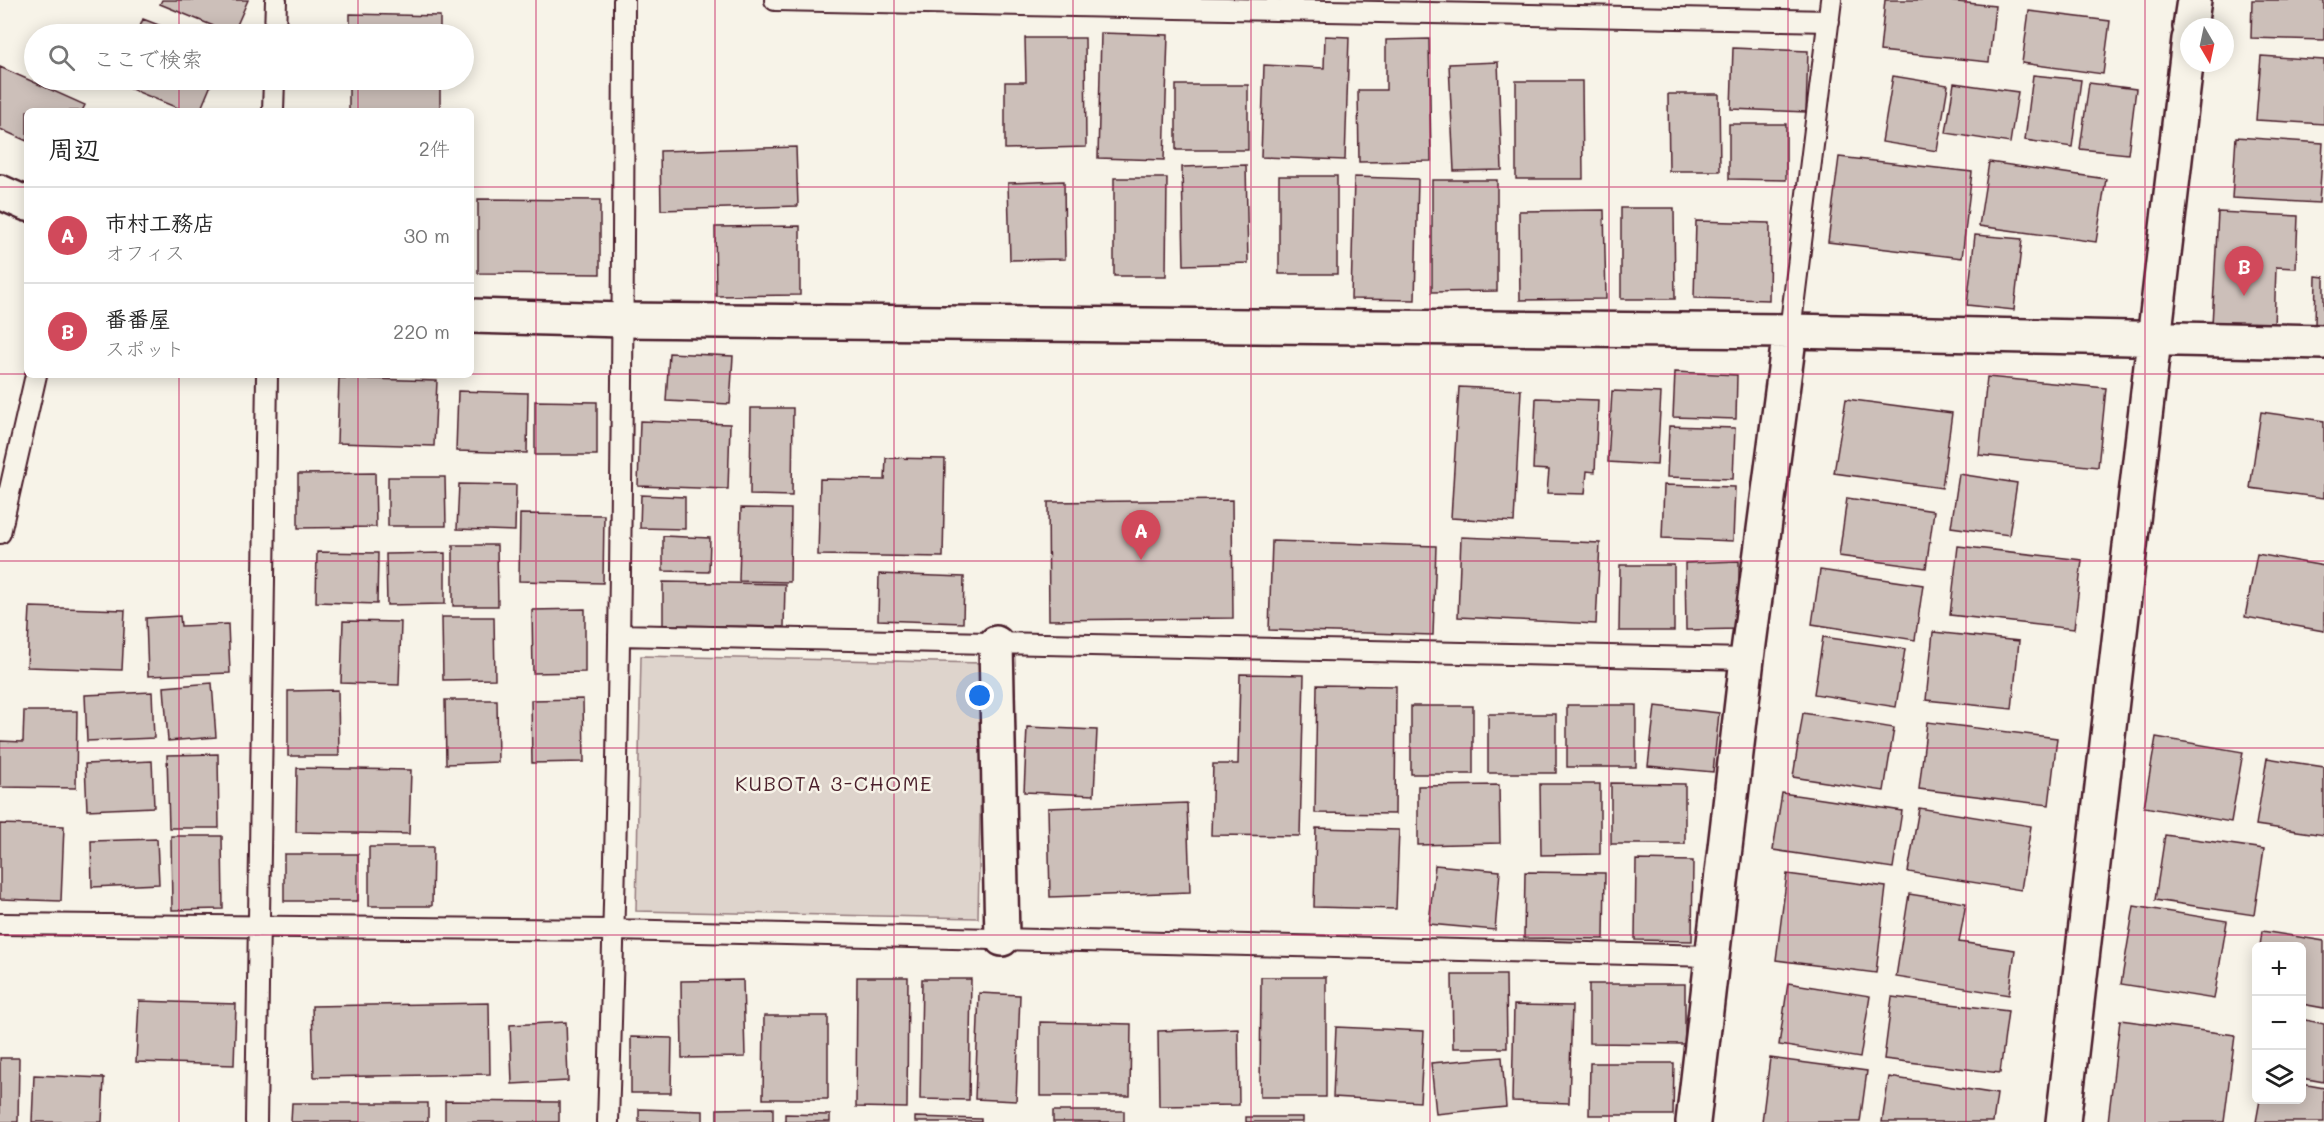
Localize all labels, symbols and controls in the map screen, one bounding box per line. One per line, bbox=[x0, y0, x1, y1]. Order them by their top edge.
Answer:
north arrow bbox=[2180, 18, 2234, 72]
search box bbox=[24, 24, 474, 90]
icon: search bbox=[45, 41, 78, 74]
text: ここで検索 bbox=[93, 44, 203, 73]
text: 周辺 bbox=[48, 132, 100, 166]
text: 2件 bbox=[419, 135, 450, 161]
text: 市村工務店 bbox=[105, 208, 215, 237]
text: A bbox=[61, 222, 74, 248]
text: 30 m bbox=[404, 222, 450, 248]
text: オフィス bbox=[105, 239, 185, 265]
pin: B bbox=[2224, 246, 2264, 296]
text: 番番屋 bbox=[105, 304, 171, 333]
text: B bbox=[61, 318, 74, 344]
text: 220 m bbox=[393, 318, 450, 344]
text: スポット bbox=[105, 335, 185, 361]
pin: A bbox=[1122, 510, 1160, 560]
your location bbox=[965, 681, 994, 710]
district label: KUBOTA 3-CHOME bbox=[735, 770, 933, 796]
map controls bbox=[2252, 942, 2306, 1104]
button: + bbox=[2252, 942, 2306, 996]
button: − bbox=[2252, 996, 2306, 1050]
button: layers bbox=[2252, 1050, 2306, 1104]

